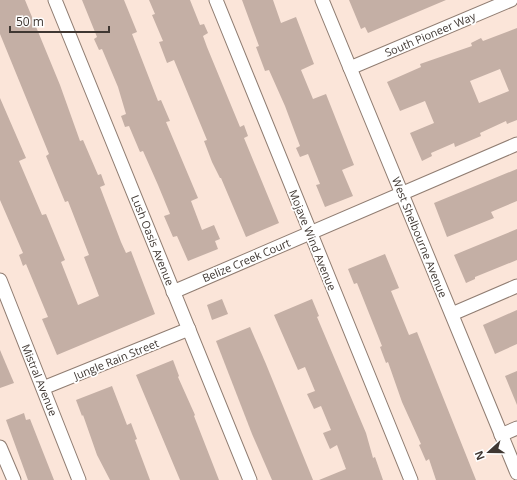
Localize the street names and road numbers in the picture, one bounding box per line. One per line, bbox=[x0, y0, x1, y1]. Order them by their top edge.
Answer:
street label: South Pioneer Way bbox=[382, 8, 478, 60]
street label: West Shelbourne Avenue bbox=[389, 174, 451, 300]
street label: Mojave Wind Avenue bbox=[286, 187, 340, 293]
street label: Lush Oasis Avenue bbox=[128, 192, 178, 288]
street label: Belize Creek Court bbox=[200, 235, 292, 285]
street label: Jungle Rain Street bbox=[70, 335, 161, 383]
street label: Mistral Avenue bbox=[19, 342, 61, 418]

